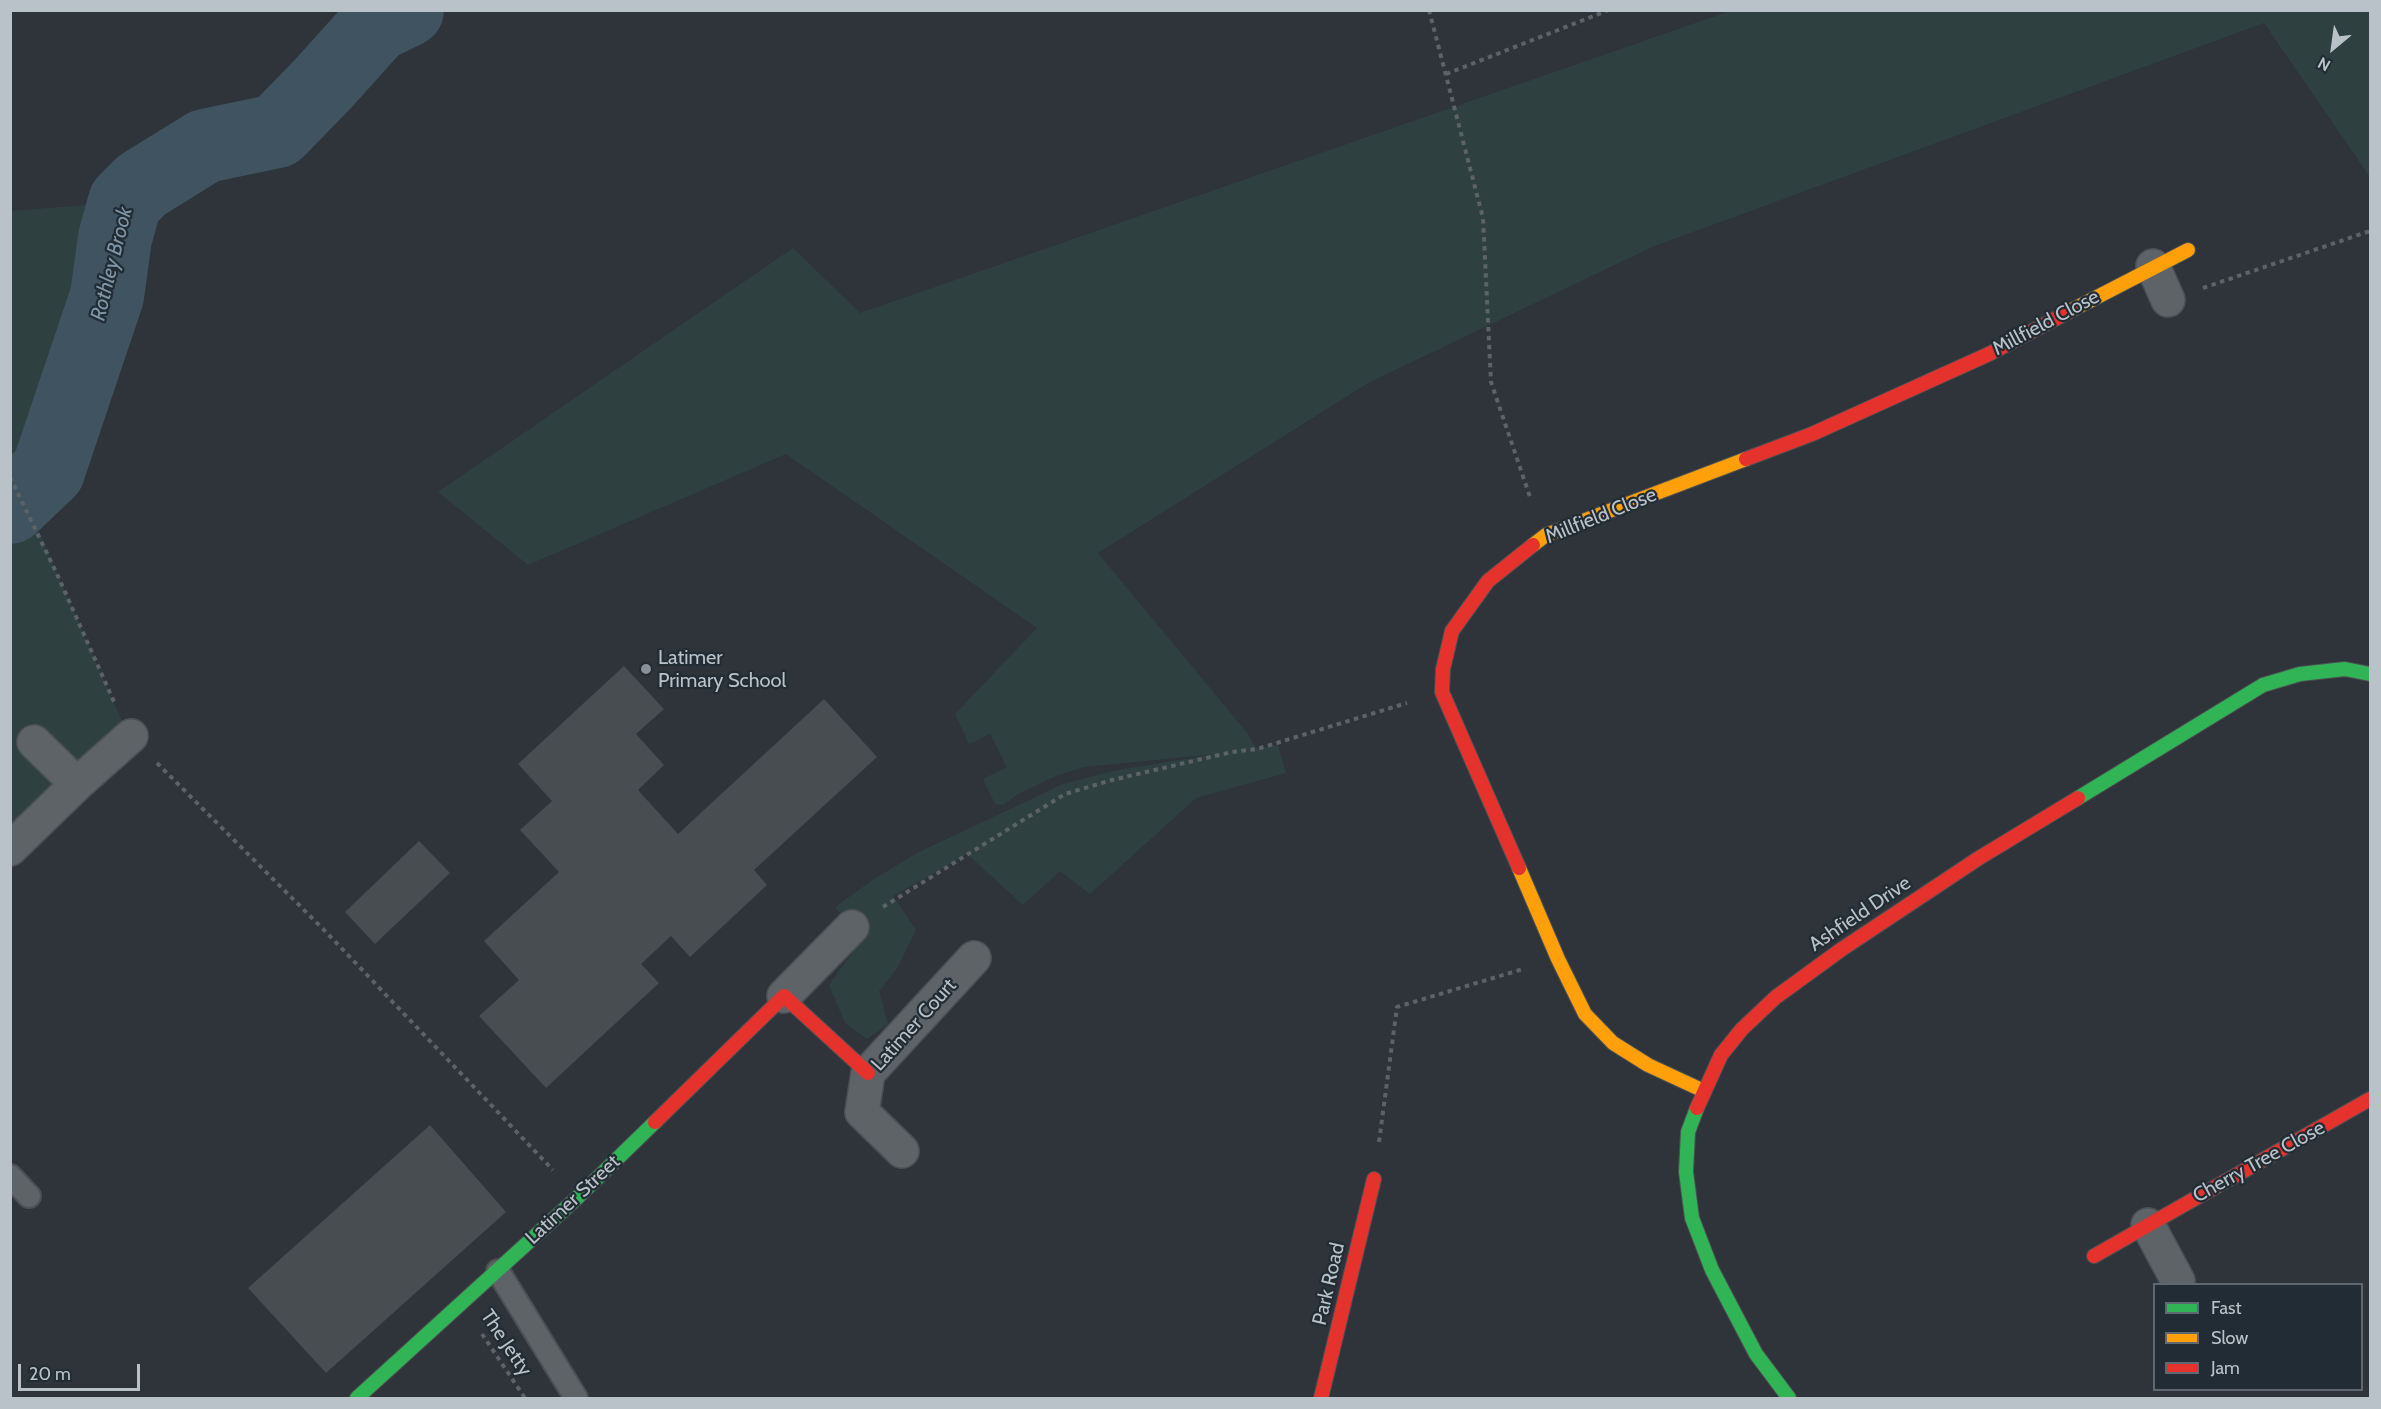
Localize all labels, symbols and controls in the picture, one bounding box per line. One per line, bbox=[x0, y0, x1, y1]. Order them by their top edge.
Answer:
north arrow bbox=[2303, 18, 2363, 78]
text: N bbox=[2314, 53, 2334, 75]
water label: Rothley Brook bbox=[86, 205, 138, 323]
street label: Millfield Close bbox=[1988, 285, 2104, 361]
street label: Millfield Close bbox=[1542, 483, 1660, 549]
place label: Latimer Primary School bbox=[658, 646, 786, 693]
marker: Latimer Primary School bbox=[639, 662, 653, 676]
street label: Ashfield Drive bbox=[1805, 871, 1915, 957]
street label: Latimer Court bbox=[866, 974, 962, 1076]
street label: Cherry Tree Close bbox=[2189, 1116, 2329, 1208]
street label: Latimer Street bbox=[521, 1150, 625, 1250]
street label: Park Road bbox=[1308, 1240, 1350, 1328]
legend bbox=[2153, 1283, 2363, 1391]
text: Fast bbox=[2211, 1297, 2242, 1319]
street label: The Jetty bbox=[475, 1305, 537, 1381]
text: Slow bbox=[2211, 1327, 2248, 1349]
scale bar bbox=[21, 1352, 142, 1390]
text: Jam bbox=[2211, 1357, 2240, 1379]
text: 20 m bbox=[29, 1363, 71, 1385]

